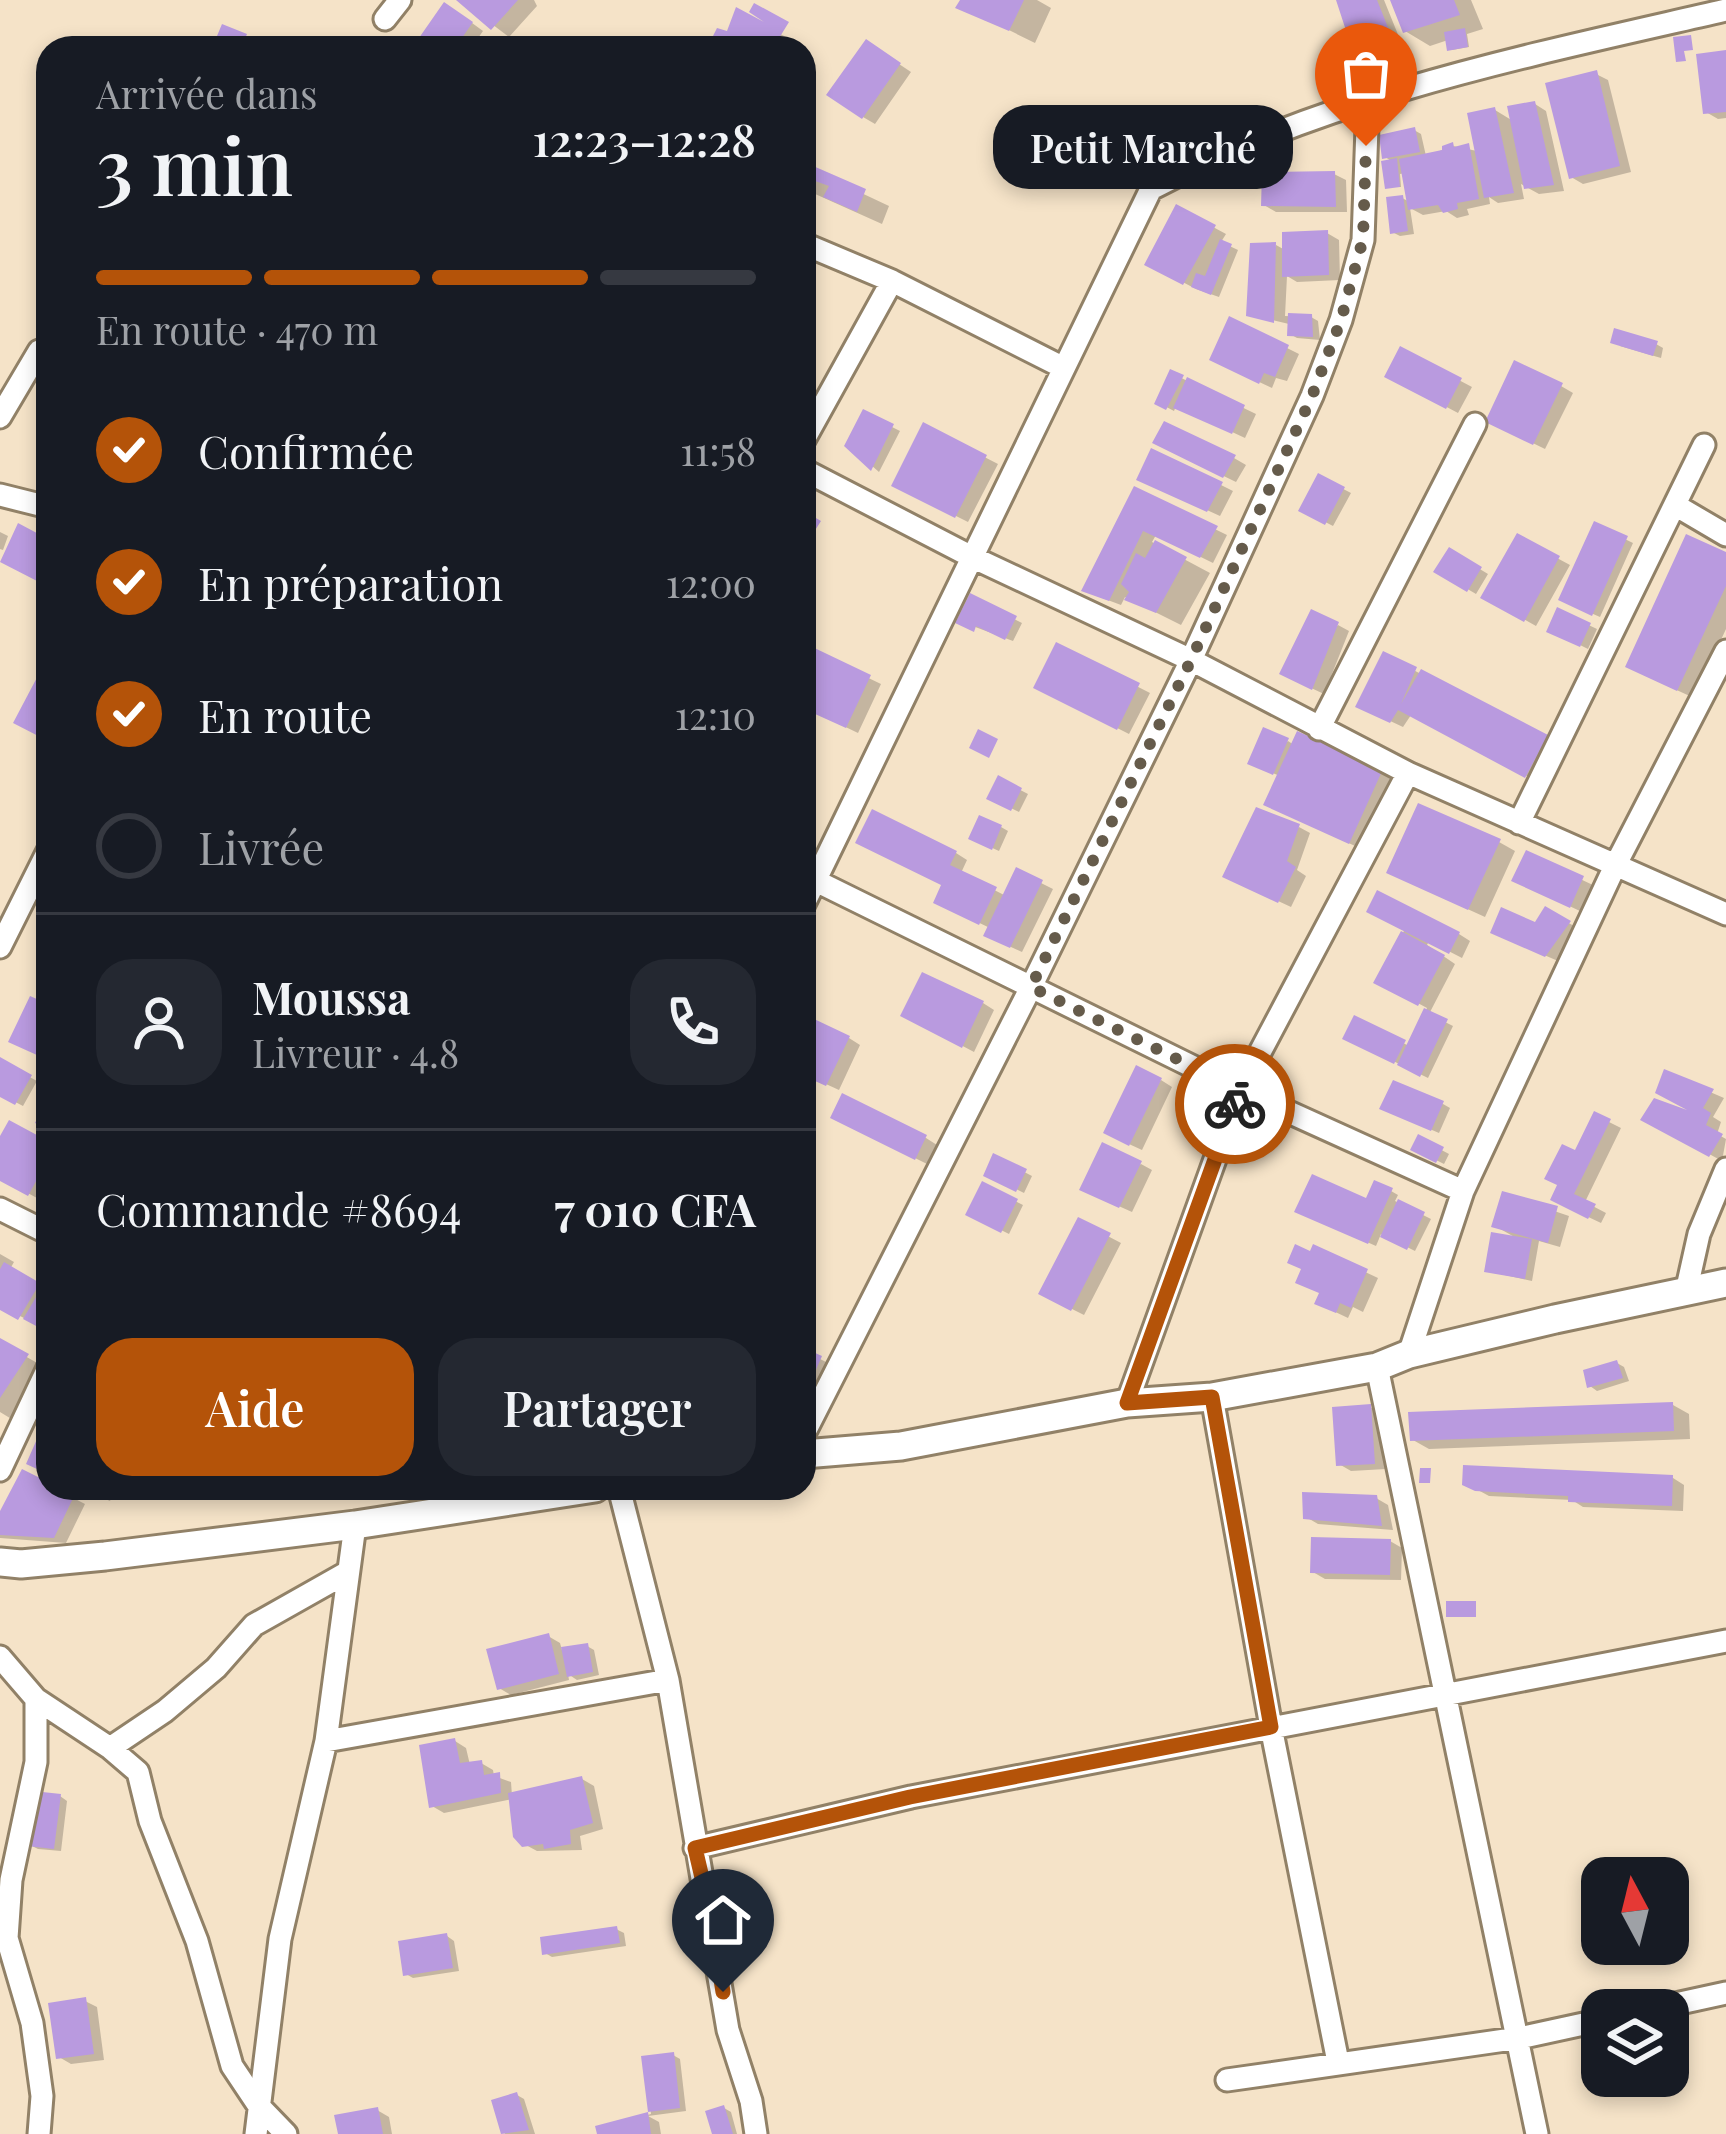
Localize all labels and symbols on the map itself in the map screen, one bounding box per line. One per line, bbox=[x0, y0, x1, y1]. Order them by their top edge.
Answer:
pin bbox=[1315, 23, 1417, 146]
callout: Petit Marché bbox=[994, 104, 1294, 188]
courier bbox=[1175, 1044, 1295, 1164]
north arrow bbox=[1581, 1857, 1689, 1965]
pin bbox=[672, 1869, 774, 1992]

